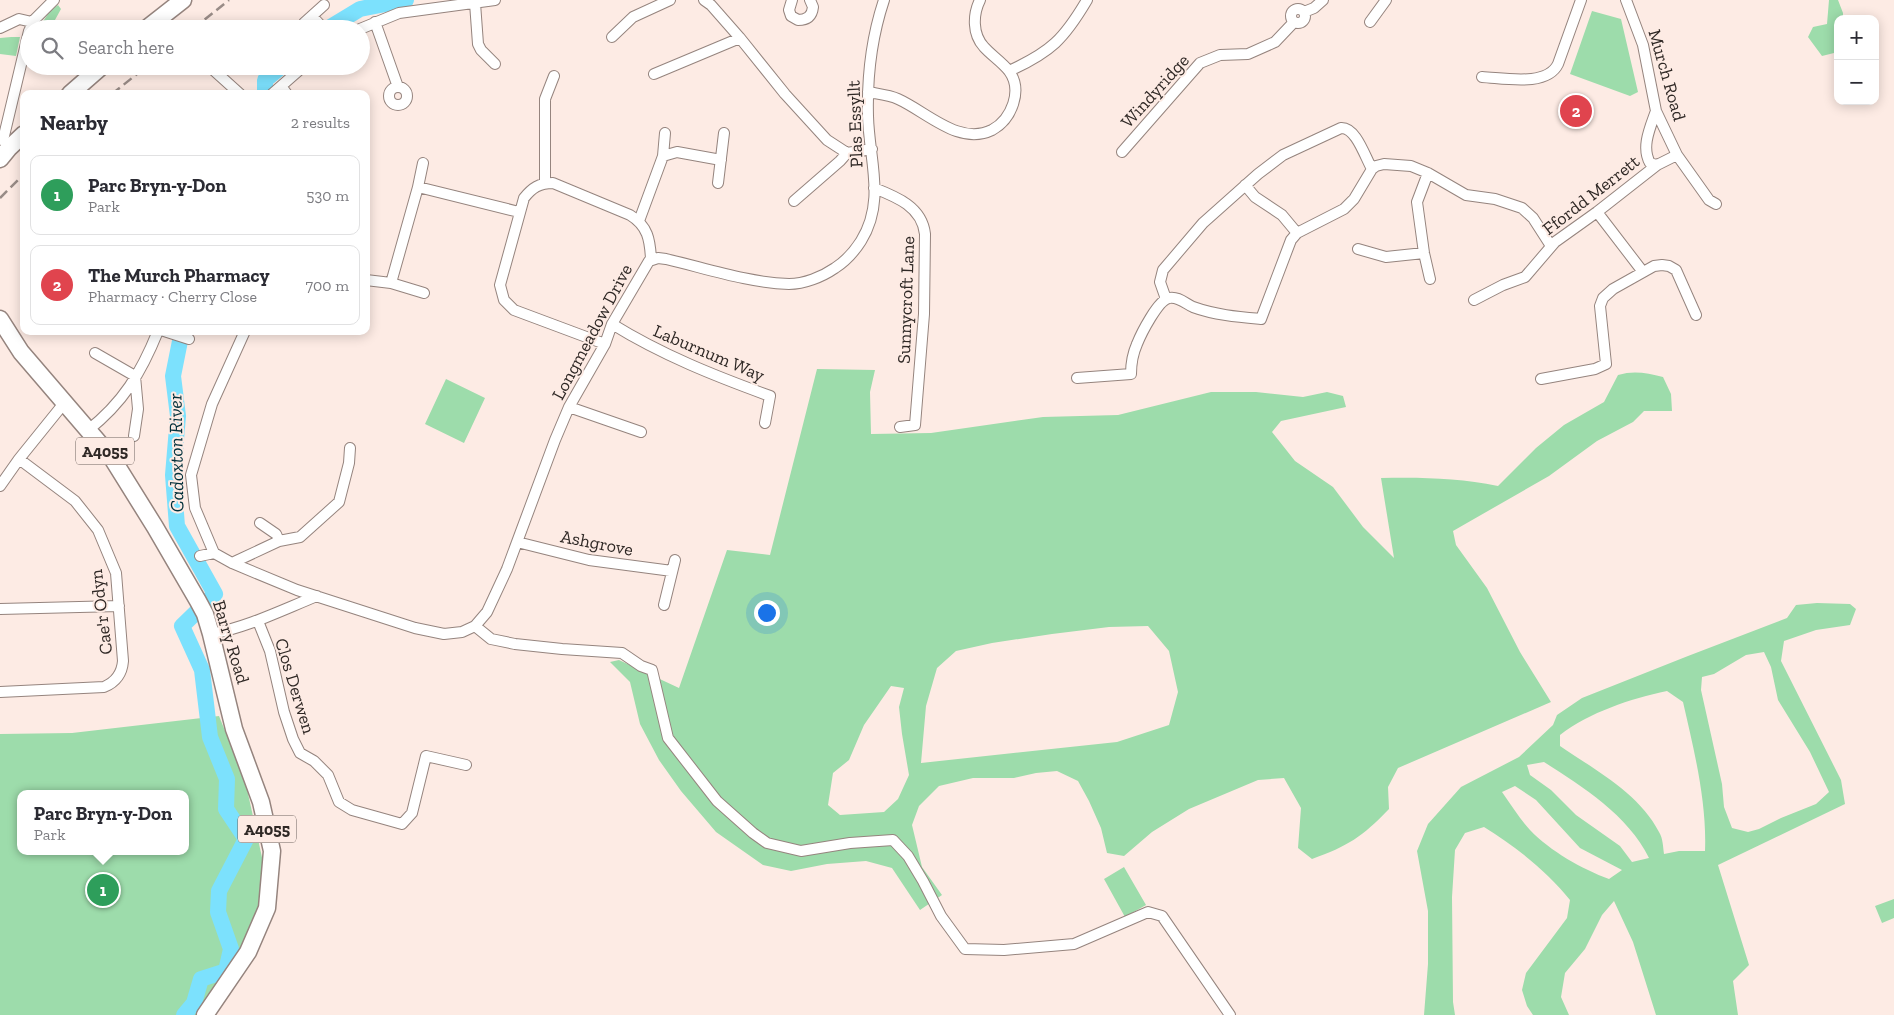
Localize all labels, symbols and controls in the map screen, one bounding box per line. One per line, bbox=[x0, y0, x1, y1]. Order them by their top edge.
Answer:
map controls bbox=[1834, 15, 1879, 105]
button: + bbox=[1834, 15, 1879, 60]
search box bbox=[20, 20, 370, 75]
street label: Murch Road bbox=[1643, 27, 1691, 123]
icon: search bbox=[38, 34, 66, 62]
text: Search here bbox=[78, 36, 174, 59]
street label: Windyridge bbox=[1116, 50, 1194, 132]
button: − bbox=[1834, 60, 1879, 105]
street label: Plas Essyllt bbox=[842, 80, 868, 168]
pin: 2 bbox=[1560, 92, 1592, 130]
text: Nearby bbox=[40, 110, 108, 135]
text: 2 results bbox=[291, 113, 350, 132]
street label: Ffordd Merrett bbox=[1538, 150, 1644, 240]
text: Parc Bryn-y-Don bbox=[88, 174, 227, 197]
text: 1 bbox=[54, 186, 60, 205]
text: 530 m bbox=[306, 186, 349, 205]
text: Park bbox=[88, 197, 120, 216]
street label: Sunnycroft Lane bbox=[893, 236, 919, 364]
street label: Longmeadow Drive bbox=[547, 260, 637, 404]
text: The Murch Pharmacy bbox=[88, 264, 270, 287]
text: 2 bbox=[53, 276, 61, 295]
text: 700 m bbox=[306, 276, 349, 295]
text: Pharmacy · Cherry Close bbox=[88, 287, 257, 306]
street label: Laburnum Way bbox=[650, 320, 769, 387]
water label: Cadoxton River bbox=[163, 393, 189, 513]
road number: A4055 bbox=[76, 438, 134, 464]
street label: Ashgrove bbox=[559, 525, 635, 561]
street label: Cae'r Odyn bbox=[85, 567, 117, 656]
street label: Barry Road bbox=[208, 598, 254, 687]
your location bbox=[754, 600, 780, 626]
street label: Clos Derwen bbox=[270, 636, 320, 737]
popup bbox=[17, 790, 189, 855]
text: Parc Bryn-y-Don bbox=[34, 802, 172, 825]
road number: A4055 bbox=[238, 816, 296, 842]
text: Park bbox=[34, 825, 65, 844]
pin: 1 bbox=[87, 871, 119, 909]

